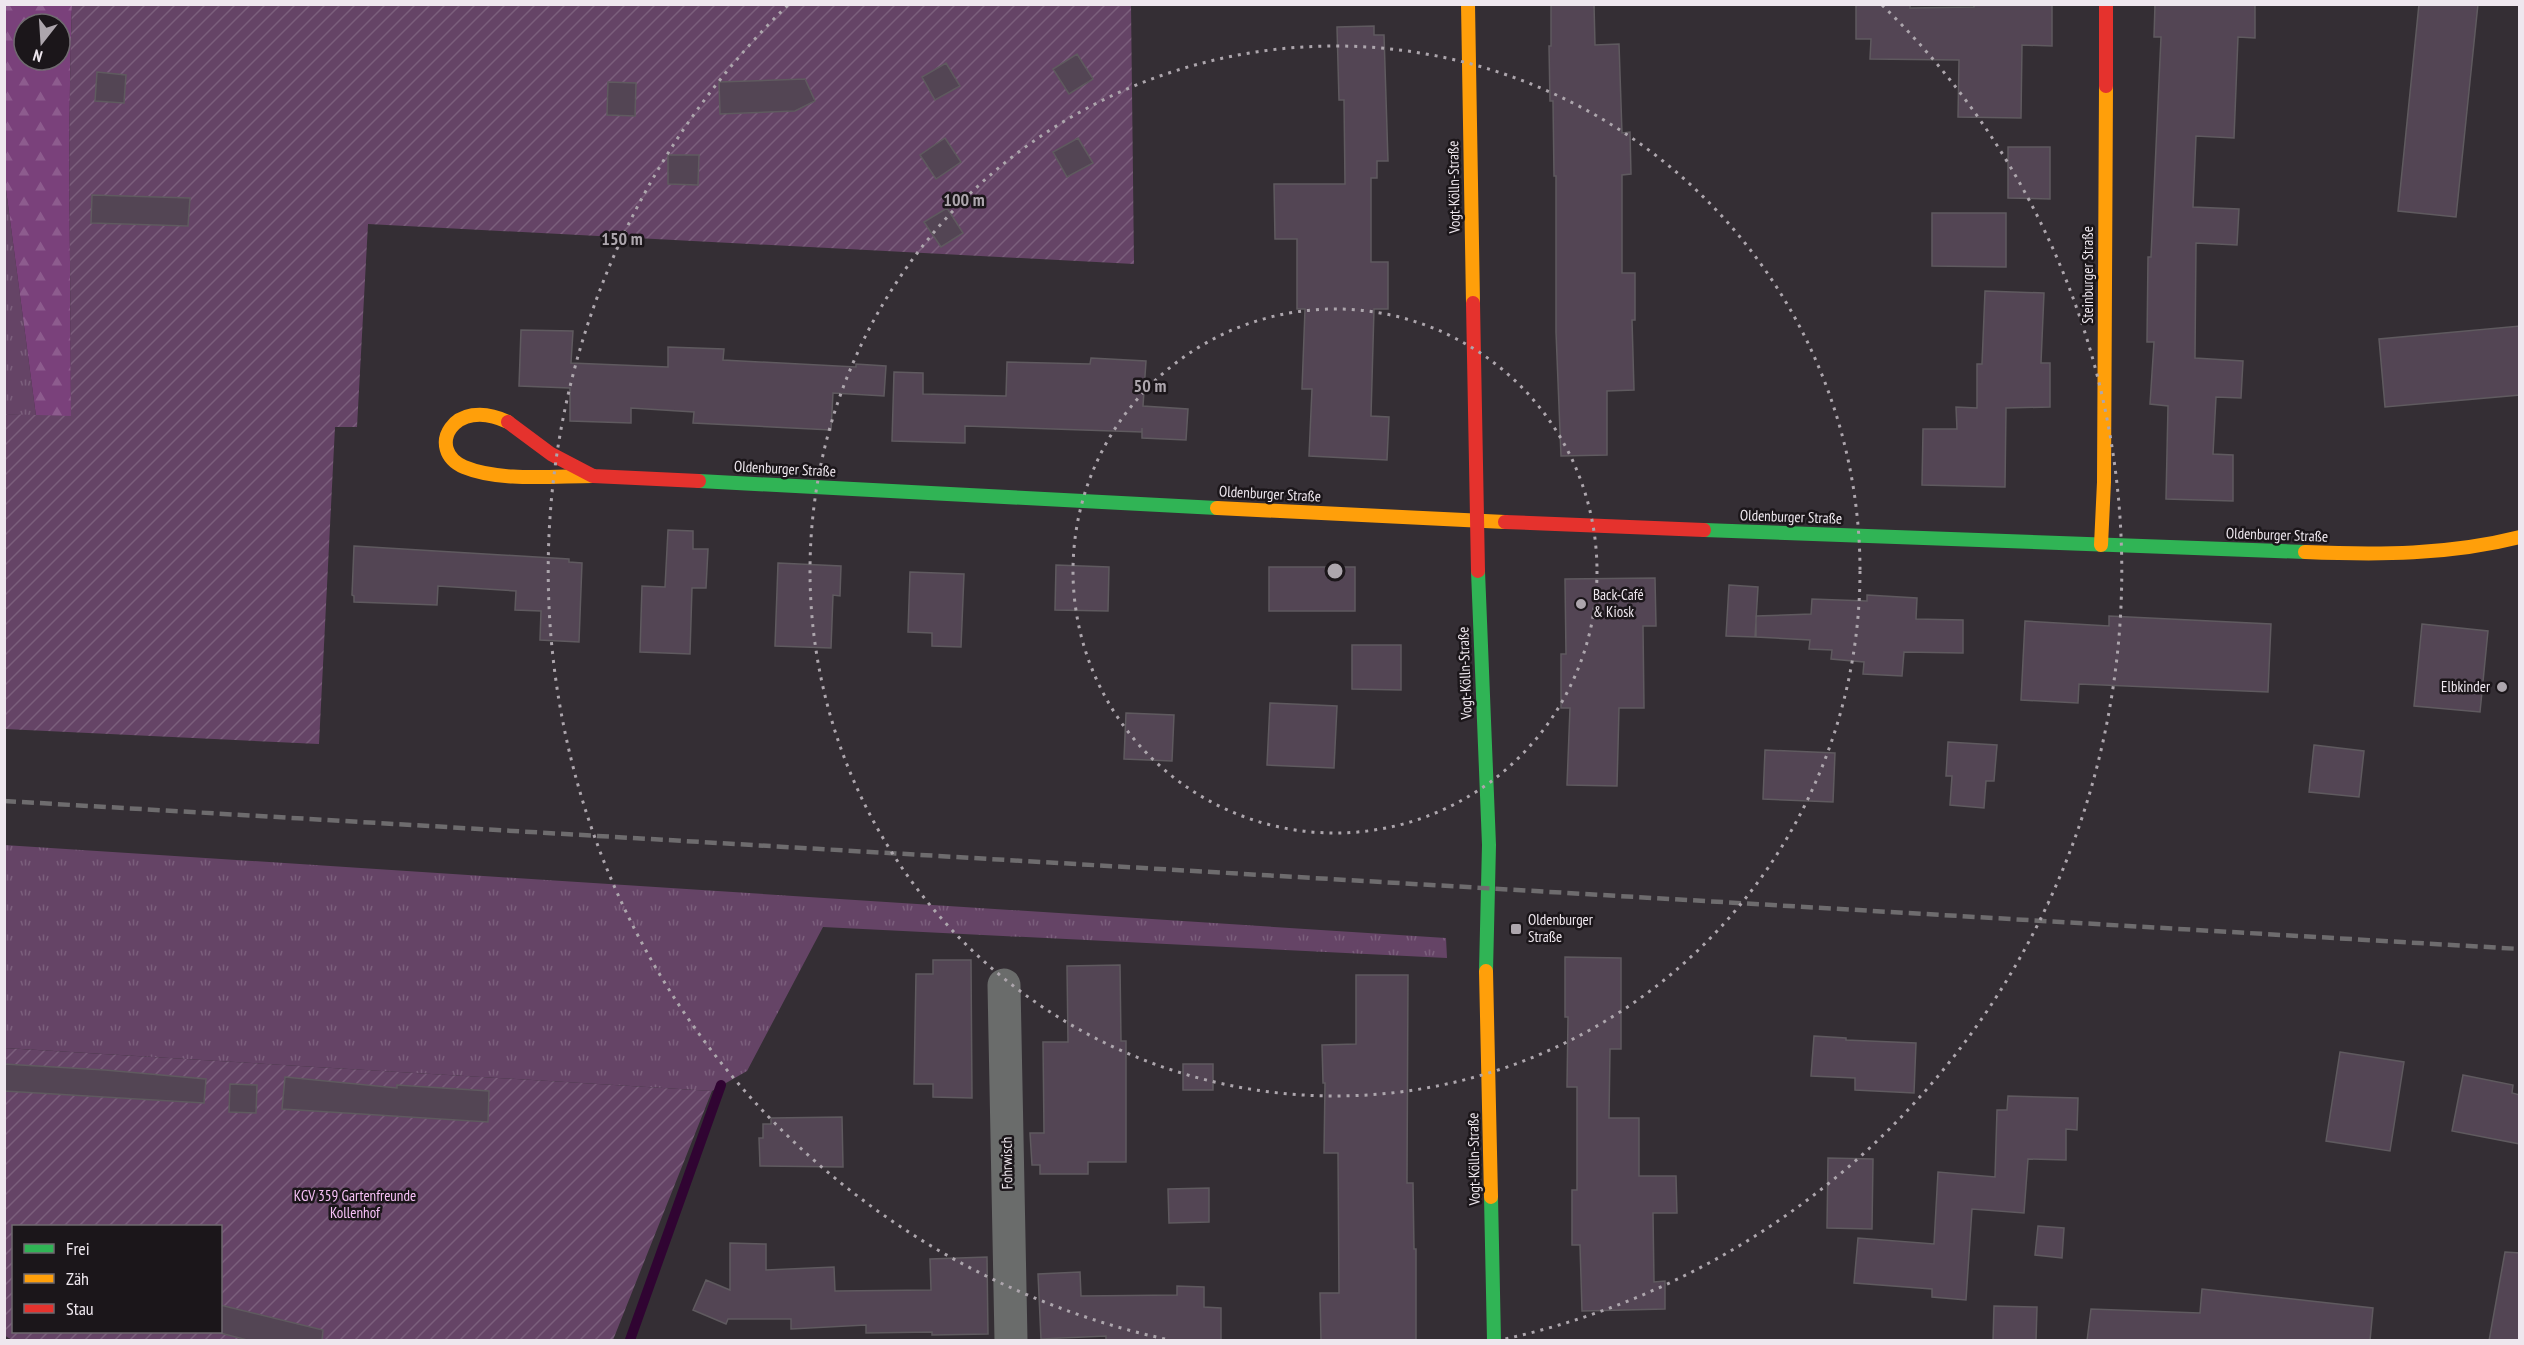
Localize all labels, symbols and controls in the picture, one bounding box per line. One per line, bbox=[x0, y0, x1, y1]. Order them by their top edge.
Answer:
north arrow bbox=[12, 12, 72, 72]
text: N bbox=[31, 46, 45, 67]
street label: Vogt-Kölln-Straße bbox=[1443, 140, 1464, 235]
text: 100 m bbox=[943, 188, 985, 211]
street label: Steinburger Straße bbox=[2078, 226, 2097, 324]
text: 150 m bbox=[601, 227, 643, 250]
text: 50 m bbox=[1134, 374, 1166, 397]
street label: Oldenburger Straße bbox=[733, 456, 837, 481]
street label: Oldenburger Straße bbox=[1218, 481, 1322, 506]
street label: Oldenburger Straße bbox=[1740, 505, 1842, 528]
street label: Oldenburger Straße bbox=[2226, 523, 2328, 546]
centre of rings bbox=[1325, 561, 1345, 581]
place label: Back-Café & Kiosk bbox=[1593, 585, 1644, 621]
marker: Back-Café & Kiosk bbox=[1574, 597, 1588, 611]
street label: Vogt-Kölln-Straße bbox=[1453, 626, 1476, 721]
place label: Elbkinder bbox=[2441, 677, 2491, 696]
marker: Elbkinder bbox=[2495, 680, 2509, 694]
place label: Oldenburger Straße bbox=[1528, 910, 1594, 946]
marker: Oldenburger Straße bbox=[1509, 922, 1523, 936]
street label: Vogt-Kölln-Straße bbox=[1463, 1112, 1484, 1207]
street label: Fohrwisch bbox=[997, 1137, 1016, 1189]
park label: KGV 359 Gartenfreunde Kollenhof bbox=[294, 1186, 416, 1222]
legend bbox=[12, 1225, 222, 1333]
text: Frei bbox=[66, 1237, 90, 1260]
text: Zäh bbox=[66, 1267, 89, 1290]
text: Stau bbox=[66, 1297, 94, 1320]

